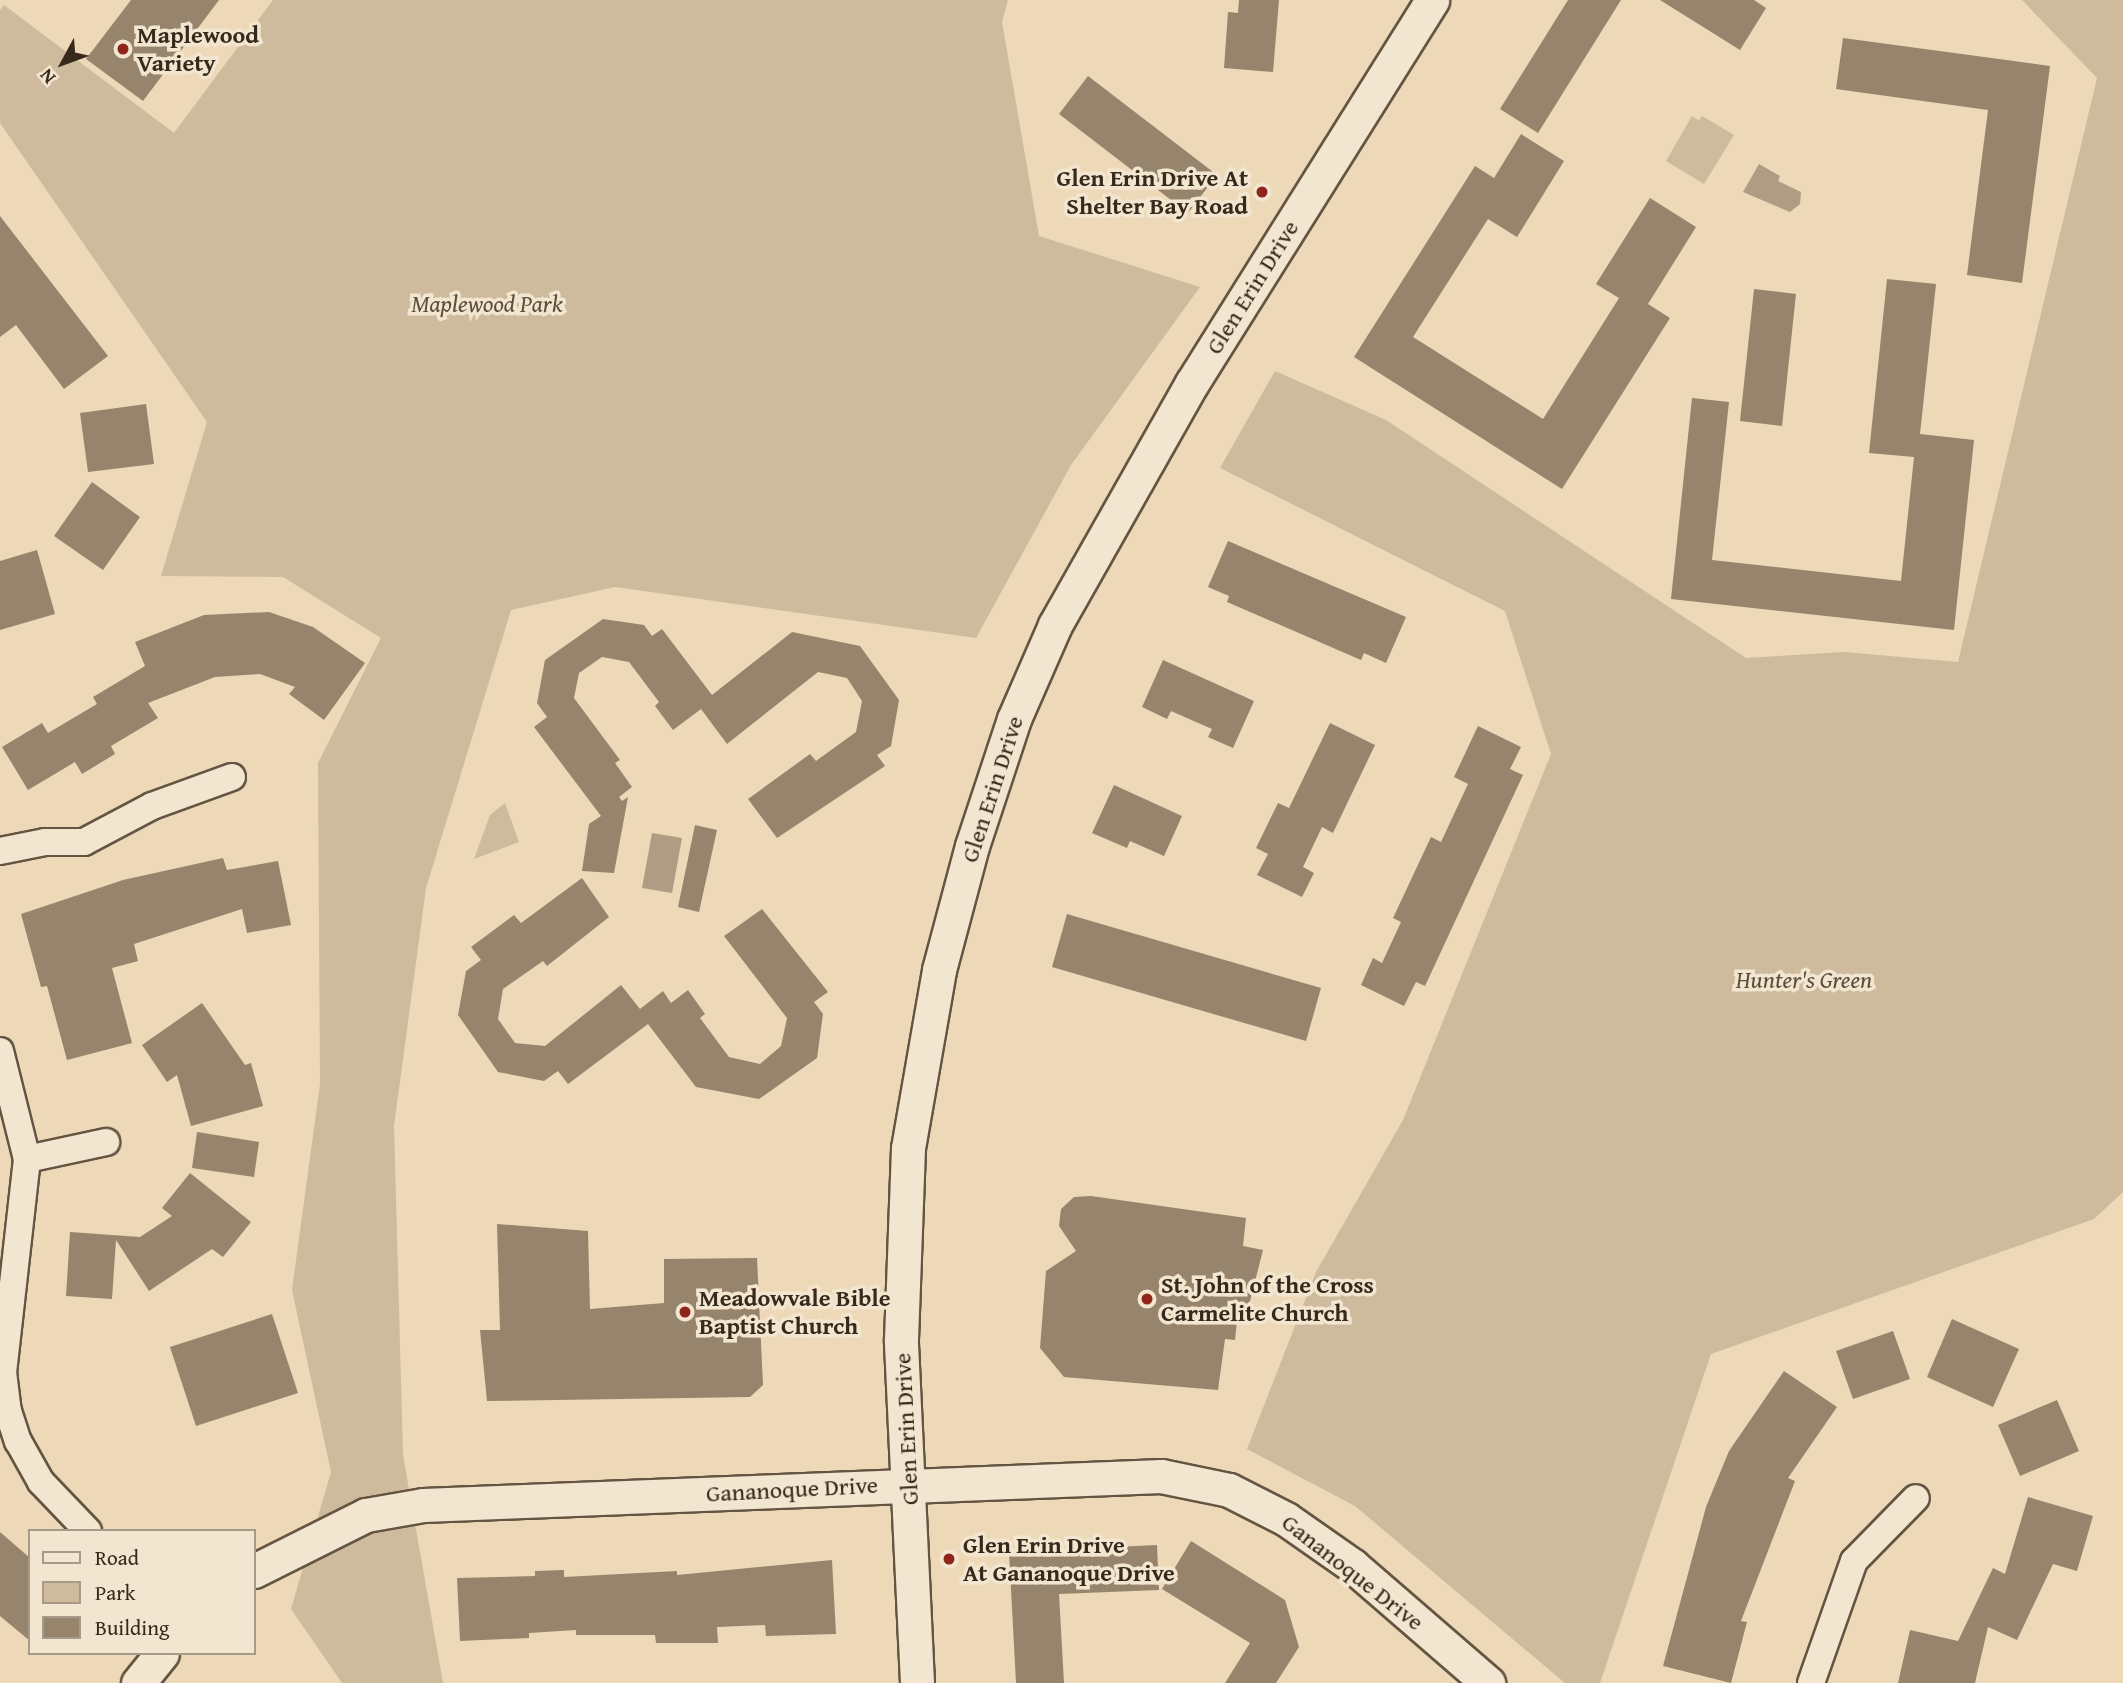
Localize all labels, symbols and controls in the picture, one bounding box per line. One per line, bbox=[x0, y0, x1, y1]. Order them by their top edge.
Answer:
place label: Maplewood Variety bbox=[137, 21, 259, 77]
north arrow bbox=[28, 28, 98, 98]
marker: Maplewood Variety bbox=[115, 41, 131, 57]
text: N bbox=[32, 63, 62, 91]
place label: Glen Erin Drive At Shelter Bay Road bbox=[1057, 164, 1248, 220]
marker: Glen Erin Drive At Shelter Bay Road bbox=[1254, 184, 1270, 200]
street label: Glen Erin Drive bbox=[1199, 215, 1305, 359]
park label: Maplewood Park bbox=[411, 290, 563, 318]
street label: Glen Erin Drive bbox=[955, 712, 1029, 866]
park label: Hunter's Green bbox=[1736, 966, 1872, 994]
place label: St. John of the Cross Carmelite Church bbox=[1161, 1271, 1374, 1327]
place label: Meadowvale Bible Baptist Church bbox=[699, 1284, 890, 1340]
marker: St. John of the Cross Carmelite Church bbox=[1139, 1291, 1155, 1307]
marker: Meadowvale Bible Baptist Church bbox=[677, 1304, 693, 1320]
street label: Glen Erin Drive bbox=[888, 1352, 924, 1506]
street label: Gananoque Drive bbox=[705, 1470, 879, 1508]
street label: Gananoque Drive bbox=[1276, 1508, 1430, 1636]
legend bbox=[28, 1529, 256, 1655]
place label: Glen Erin Drive At Gananoque Drive bbox=[963, 1531, 1175, 1587]
text: Road bbox=[95, 1542, 139, 1573]
marker: Glen Erin Drive At Gananoque Drive bbox=[941, 1551, 957, 1567]
text: Park bbox=[95, 1577, 136, 1608]
text: Building bbox=[95, 1612, 169, 1643]

